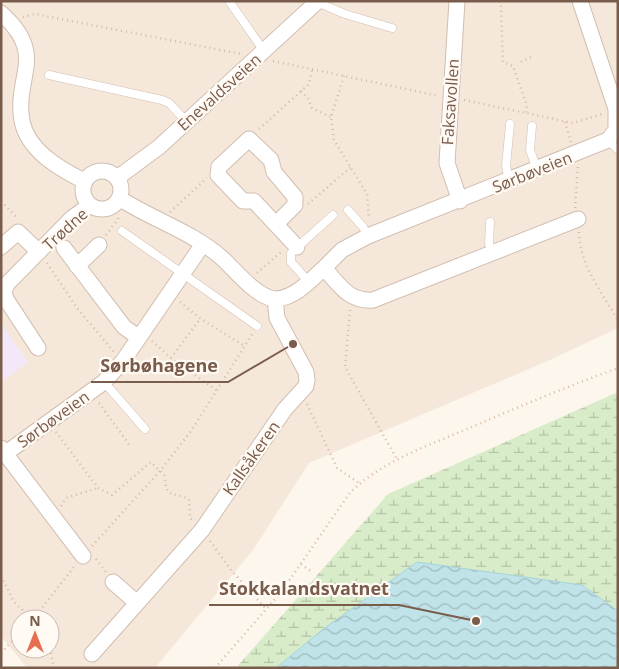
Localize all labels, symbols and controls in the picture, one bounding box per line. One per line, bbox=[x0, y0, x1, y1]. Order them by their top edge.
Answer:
street label: Enevaldsveien bbox=[172, 48, 266, 136]
street label: Faksavollen bbox=[436, 58, 464, 146]
street label: Sørbøveien bbox=[489, 146, 575, 198]
street label: Trødne bbox=[38, 203, 92, 255]
callout: Sørbøhagene bbox=[91, 349, 228, 382]
text: Sørbøhagene bbox=[100, 353, 218, 377]
street label: Sørbøveien bbox=[12, 385, 94, 453]
street label: Kallsåkeren bbox=[217, 416, 285, 500]
callout: Stokkalandsvatnet bbox=[209, 572, 399, 605]
text: Stokkalandsvatnet bbox=[219, 576, 389, 600]
north arrow bbox=[10, 609, 60, 659]
text: N bbox=[29, 611, 41, 630]

